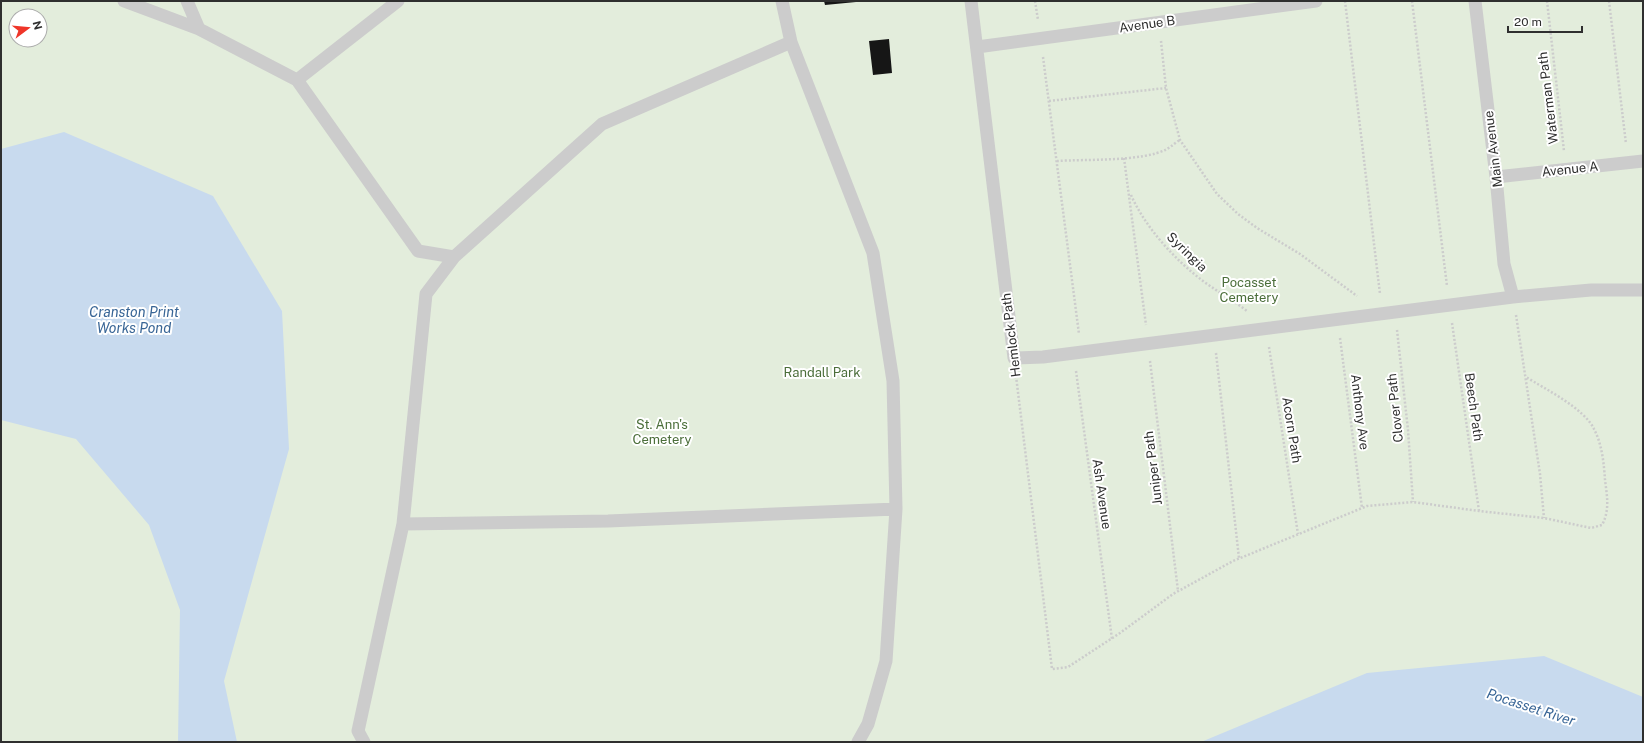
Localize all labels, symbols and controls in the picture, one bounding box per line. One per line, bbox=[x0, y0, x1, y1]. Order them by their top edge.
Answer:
north arrow bbox=[8, 8, 48, 48]
scale bar bbox=[1508, 8, 1582, 34]
street label: Avenue B bbox=[1118, 13, 1176, 35]
text: 20 m bbox=[1514, 15, 1542, 29]
text: N bbox=[31, 19, 45, 31]
street label: Waterman Path bbox=[1535, 51, 1561, 145]
street label: Main Avenue bbox=[1481, 110, 1505, 188]
street label: Avenue A bbox=[1541, 159, 1599, 179]
street label: Syringia bbox=[1164, 229, 1210, 275]
park label: Pocasset Cemetery bbox=[1219, 275, 1279, 305]
street label: Hemlock Path bbox=[998, 292, 1024, 378]
water label: Cranston Print Works Pond bbox=[89, 304, 180, 336]
park label: Randall Park bbox=[784, 365, 860, 380]
street label: Beech Path bbox=[1462, 372, 1486, 442]
street label: Anthony Ave bbox=[1348, 373, 1372, 451]
street label: Clover Path bbox=[1384, 373, 1406, 443]
street label: Acorn Path bbox=[1279, 396, 1305, 464]
park label: St. Ann's Cemetery bbox=[632, 417, 692, 447]
street label: Juniper Path bbox=[1141, 430, 1165, 506]
street label: Ash Avenue bbox=[1090, 458, 1114, 530]
water label: Pocasset River bbox=[1485, 685, 1578, 729]

